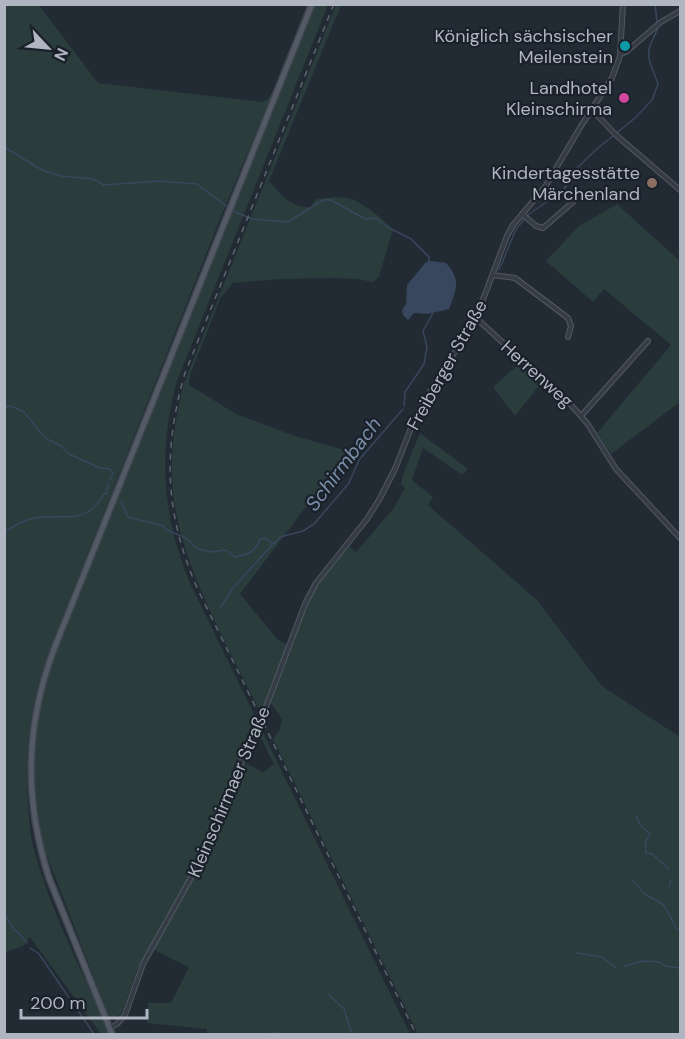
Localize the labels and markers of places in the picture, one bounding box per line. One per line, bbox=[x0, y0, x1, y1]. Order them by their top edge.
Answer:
place label: Königlich sächsischer Meilenstein bbox=[435, 24, 613, 69]
marker: Königlich sächsischer Meilenstein bbox=[618, 39, 632, 53]
place label: Landhotel Kleinschirma bbox=[506, 76, 612, 121]
marker: Landhotel Kleinschirma bbox=[617, 91, 631, 105]
place label: Kindertagesstätte Märchenland bbox=[492, 161, 640, 206]
marker: Kindertagesstätte Märchenland bbox=[645, 176, 659, 190]

